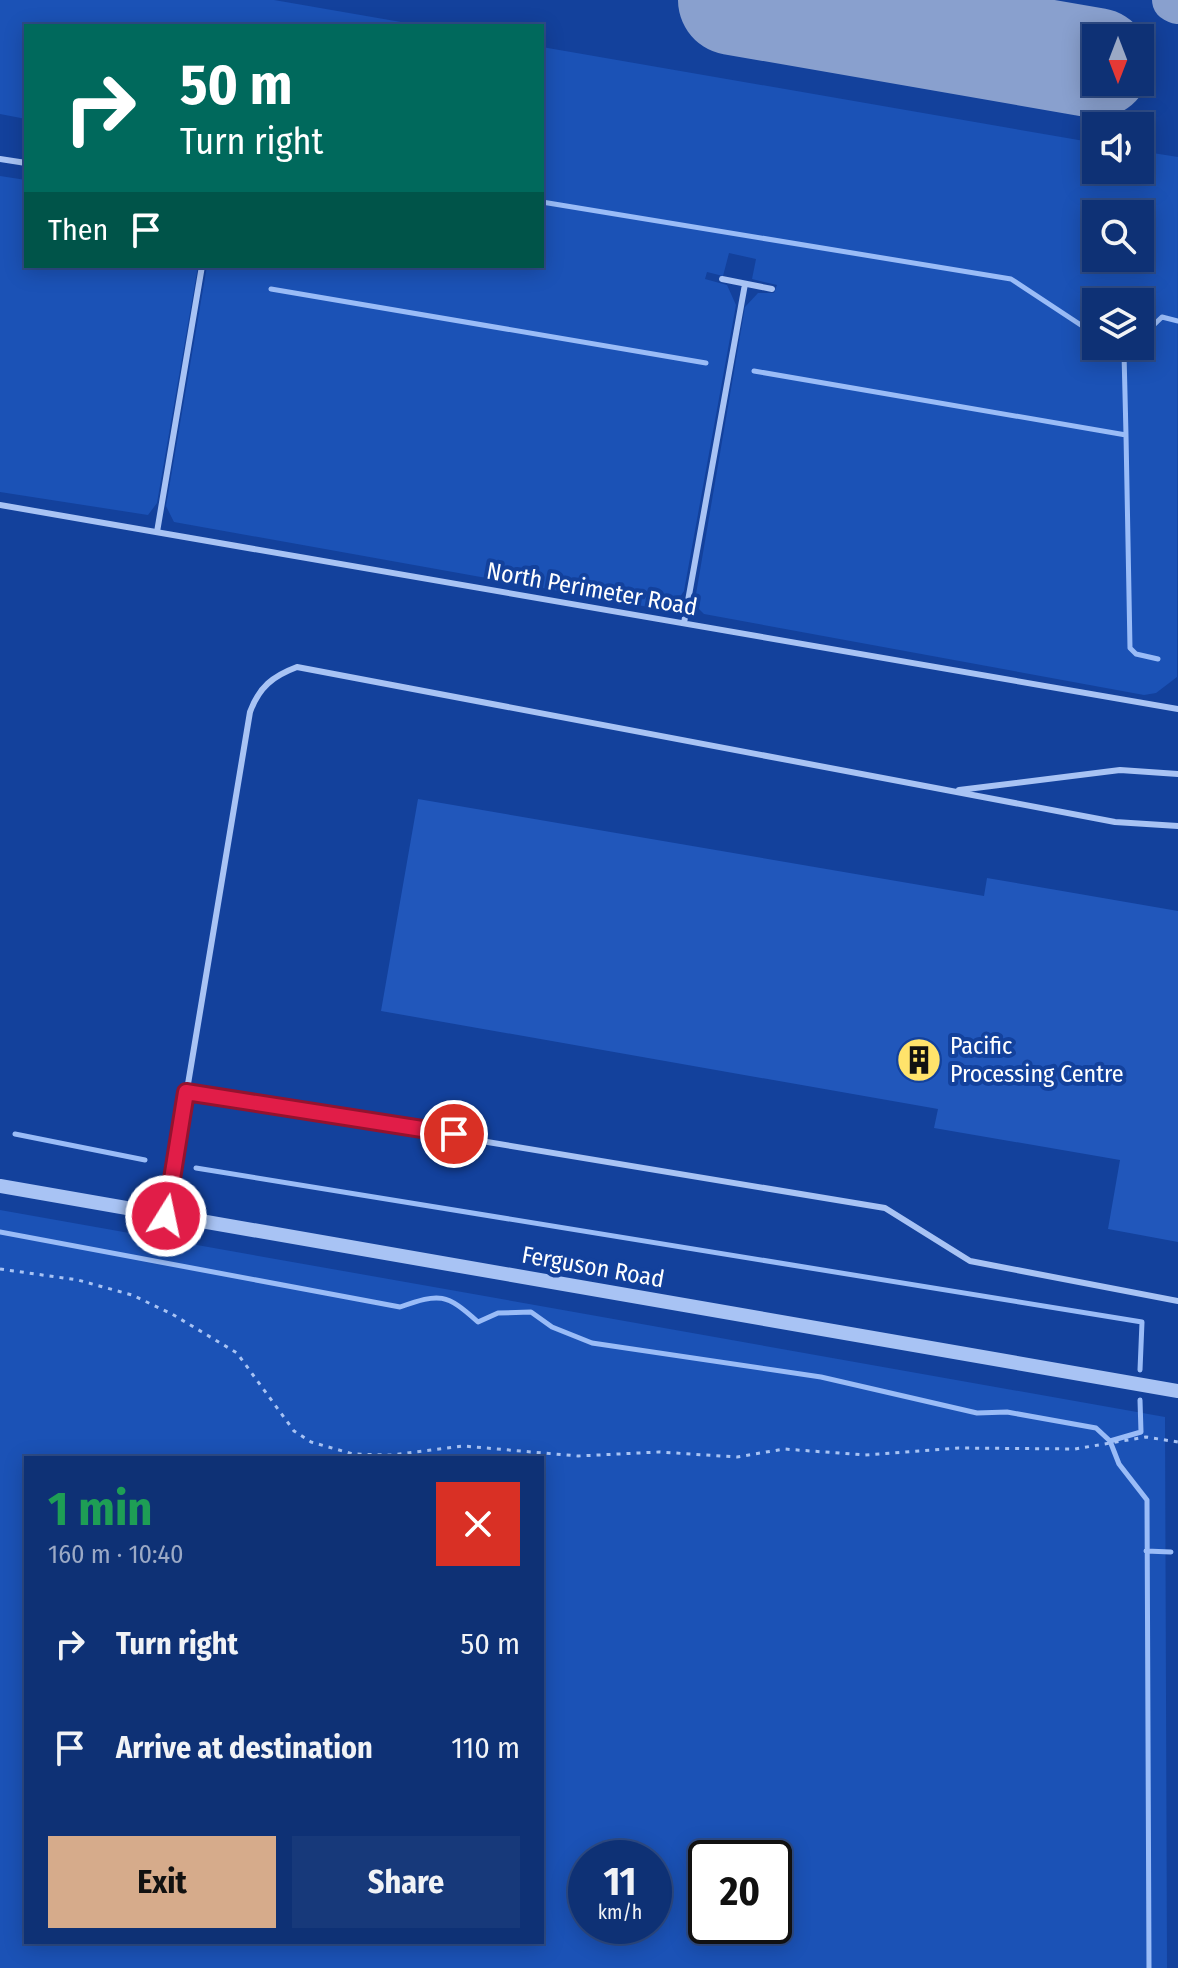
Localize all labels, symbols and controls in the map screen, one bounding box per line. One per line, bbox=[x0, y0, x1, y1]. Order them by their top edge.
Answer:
north arrow bbox=[1082, 24, 1154, 96]
map controls bbox=[1082, 24, 1154, 360]
text: 50 m bbox=[180, 52, 292, 119]
icon: right bbox=[48, 56, 152, 160]
button: sound bbox=[1082, 112, 1154, 184]
text: Turn right bbox=[180, 120, 323, 164]
button: search bbox=[1082, 200, 1154, 272]
icon: arrive bbox=[124, 208, 168, 252]
text: Then bbox=[48, 212, 108, 248]
button: layers bbox=[1082, 288, 1154, 360]
street label: North Perimeter Road bbox=[485, 557, 699, 621]
place label: Pacific Processing Centre bbox=[950, 1032, 1124, 1088]
building icon: Pacific Processing Centre bbox=[895, 1036, 943, 1084]
pin bbox=[420, 1100, 488, 1168]
icon: arrive bbox=[432, 1112, 476, 1156]
position arrow bbox=[124, 1174, 208, 1258]
street label: Ferguson Road bbox=[520, 1241, 666, 1293]
text: 1 min bbox=[48, 1480, 153, 1538]
button: close bbox=[436, 1482, 520, 1566]
text: 160 m · 10:40 bbox=[48, 1539, 184, 1570]
icon: right bbox=[48, 1622, 92, 1666]
text: Turn right bbox=[116, 1626, 238, 1662]
text: 50 m bbox=[460, 1626, 520, 1662]
icon: arrive bbox=[48, 1726, 92, 1770]
text: Arrive at destination bbox=[116, 1730, 373, 1766]
text: 110 m bbox=[451, 1730, 520, 1766]
button: Exit bbox=[48, 1836, 276, 1928]
button: Share bbox=[292, 1836, 520, 1928]
speed limit sign: 20 bbox=[688, 1840, 792, 1944]
text: 11 bbox=[603, 1858, 637, 1906]
text: km/h bbox=[598, 1900, 642, 1924]

